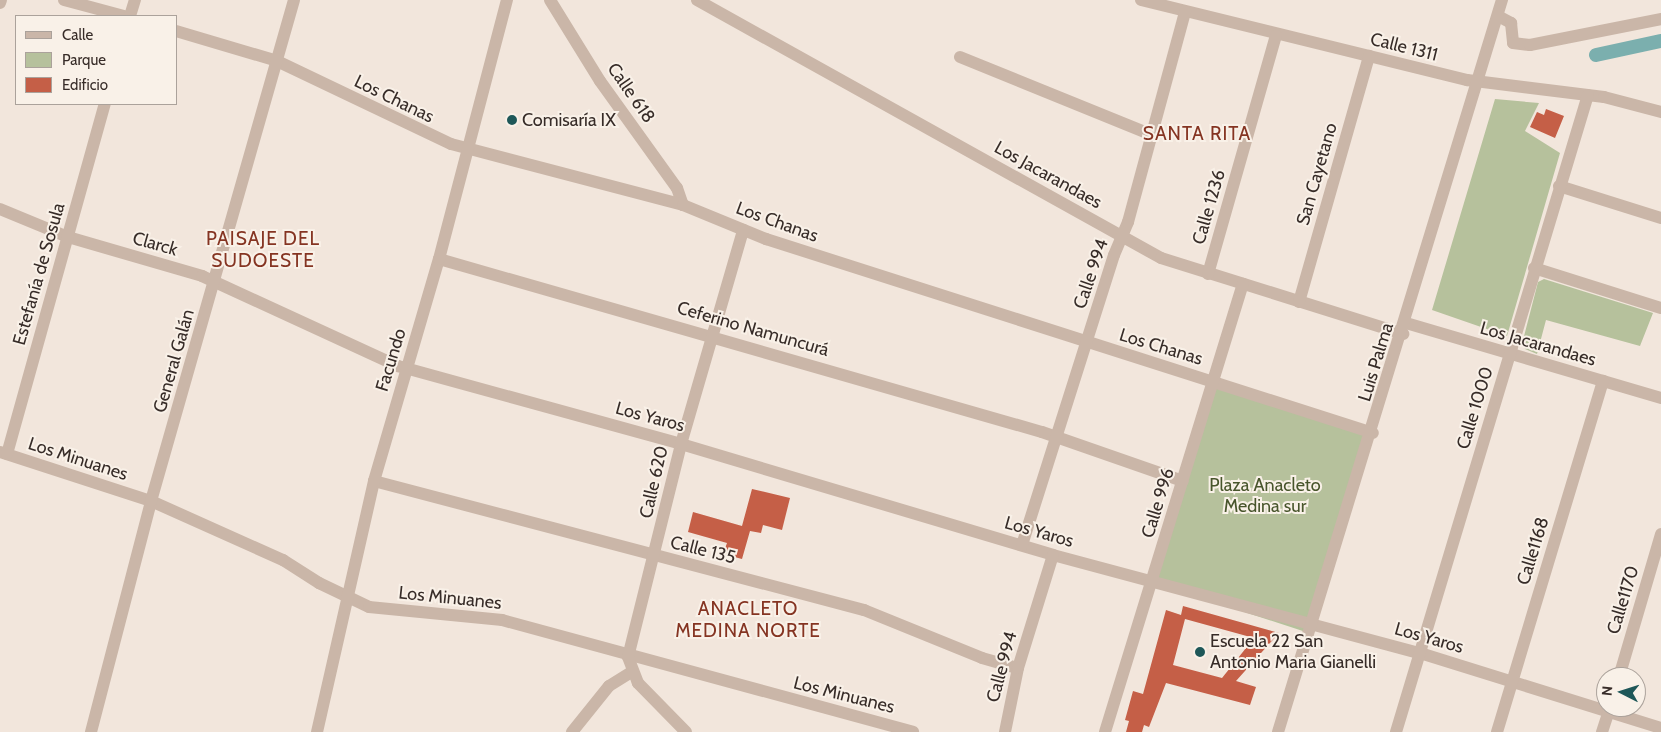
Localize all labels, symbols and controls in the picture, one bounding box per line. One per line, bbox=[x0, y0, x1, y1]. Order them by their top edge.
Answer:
legend bbox=[15, 15, 178, 105]
text: Calle bbox=[62, 26, 93, 44]
street label: Calle 1311 bbox=[1368, 28, 1440, 66]
text: Parque bbox=[62, 51, 106, 69]
street label: Calle 618 bbox=[603, 59, 659, 127]
street label: Los Chanas bbox=[351, 70, 437, 128]
text: Edificio bbox=[62, 76, 108, 94]
place label: Comisaría IX bbox=[522, 109, 616, 131]
marker: Comisaría IX bbox=[506, 114, 518, 126]
street label: San Cayetano bbox=[1292, 120, 1342, 228]
district label: SANTA RITA bbox=[1142, 123, 1252, 145]
street label: Los Jacarandaes bbox=[990, 137, 1106, 213]
street label: Calle 1236 bbox=[1188, 167, 1230, 247]
street label: Los Chanas bbox=[733, 197, 821, 247]
street label: Estefanía de Sosula bbox=[8, 200, 70, 348]
street label: Clarck bbox=[130, 227, 180, 261]
district label: PAISAJE DEL SUDOESTE bbox=[205, 228, 321, 272]
street label: Calle 994 bbox=[1069, 236, 1113, 312]
street label: Ceferino Namuncurá bbox=[675, 297, 831, 361]
street label: General Galán bbox=[149, 307, 199, 415]
street label: Los Jacarandaes bbox=[1478, 317, 1598, 371]
street label: Luis Palma bbox=[1354, 320, 1398, 404]
street label: Los Chanas bbox=[1117, 324, 1205, 370]
street label: Facundo bbox=[371, 326, 411, 394]
street label: Calle 1000 bbox=[1452, 364, 1498, 452]
street label: Los Yaros bbox=[613, 397, 687, 437]
street label: Los Minuanes bbox=[26, 433, 130, 485]
street label: Calle 620 bbox=[635, 444, 673, 520]
street label: Calle 996 bbox=[1137, 465, 1179, 541]
park label: Plaza Anacleto Medina sur bbox=[1209, 475, 1321, 518]
street label: Los Yaros bbox=[1002, 512, 1076, 552]
street label: Calle1168 bbox=[1512, 514, 1554, 588]
street label: Calle 135 bbox=[668, 531, 738, 569]
street label: Calle1170 bbox=[1602, 563, 1644, 637]
street label: Los Minuanes bbox=[397, 582, 503, 614]
district label: ANACLETO MEDINA NORTE bbox=[674, 598, 822, 642]
street label: Los Yaros bbox=[1392, 618, 1466, 658]
street label: Calle 994 bbox=[982, 629, 1022, 705]
place label: Escuela 22 San Antonio Maria Gianelli bbox=[1210, 631, 1376, 674]
marker: Escuela 22 San Antonio Maria Gianelli bbox=[1194, 646, 1206, 658]
north arrow bbox=[1596, 667, 1646, 717]
street label: Los Minuanes bbox=[791, 672, 897, 718]
text: N bbox=[1598, 685, 1616, 696]

